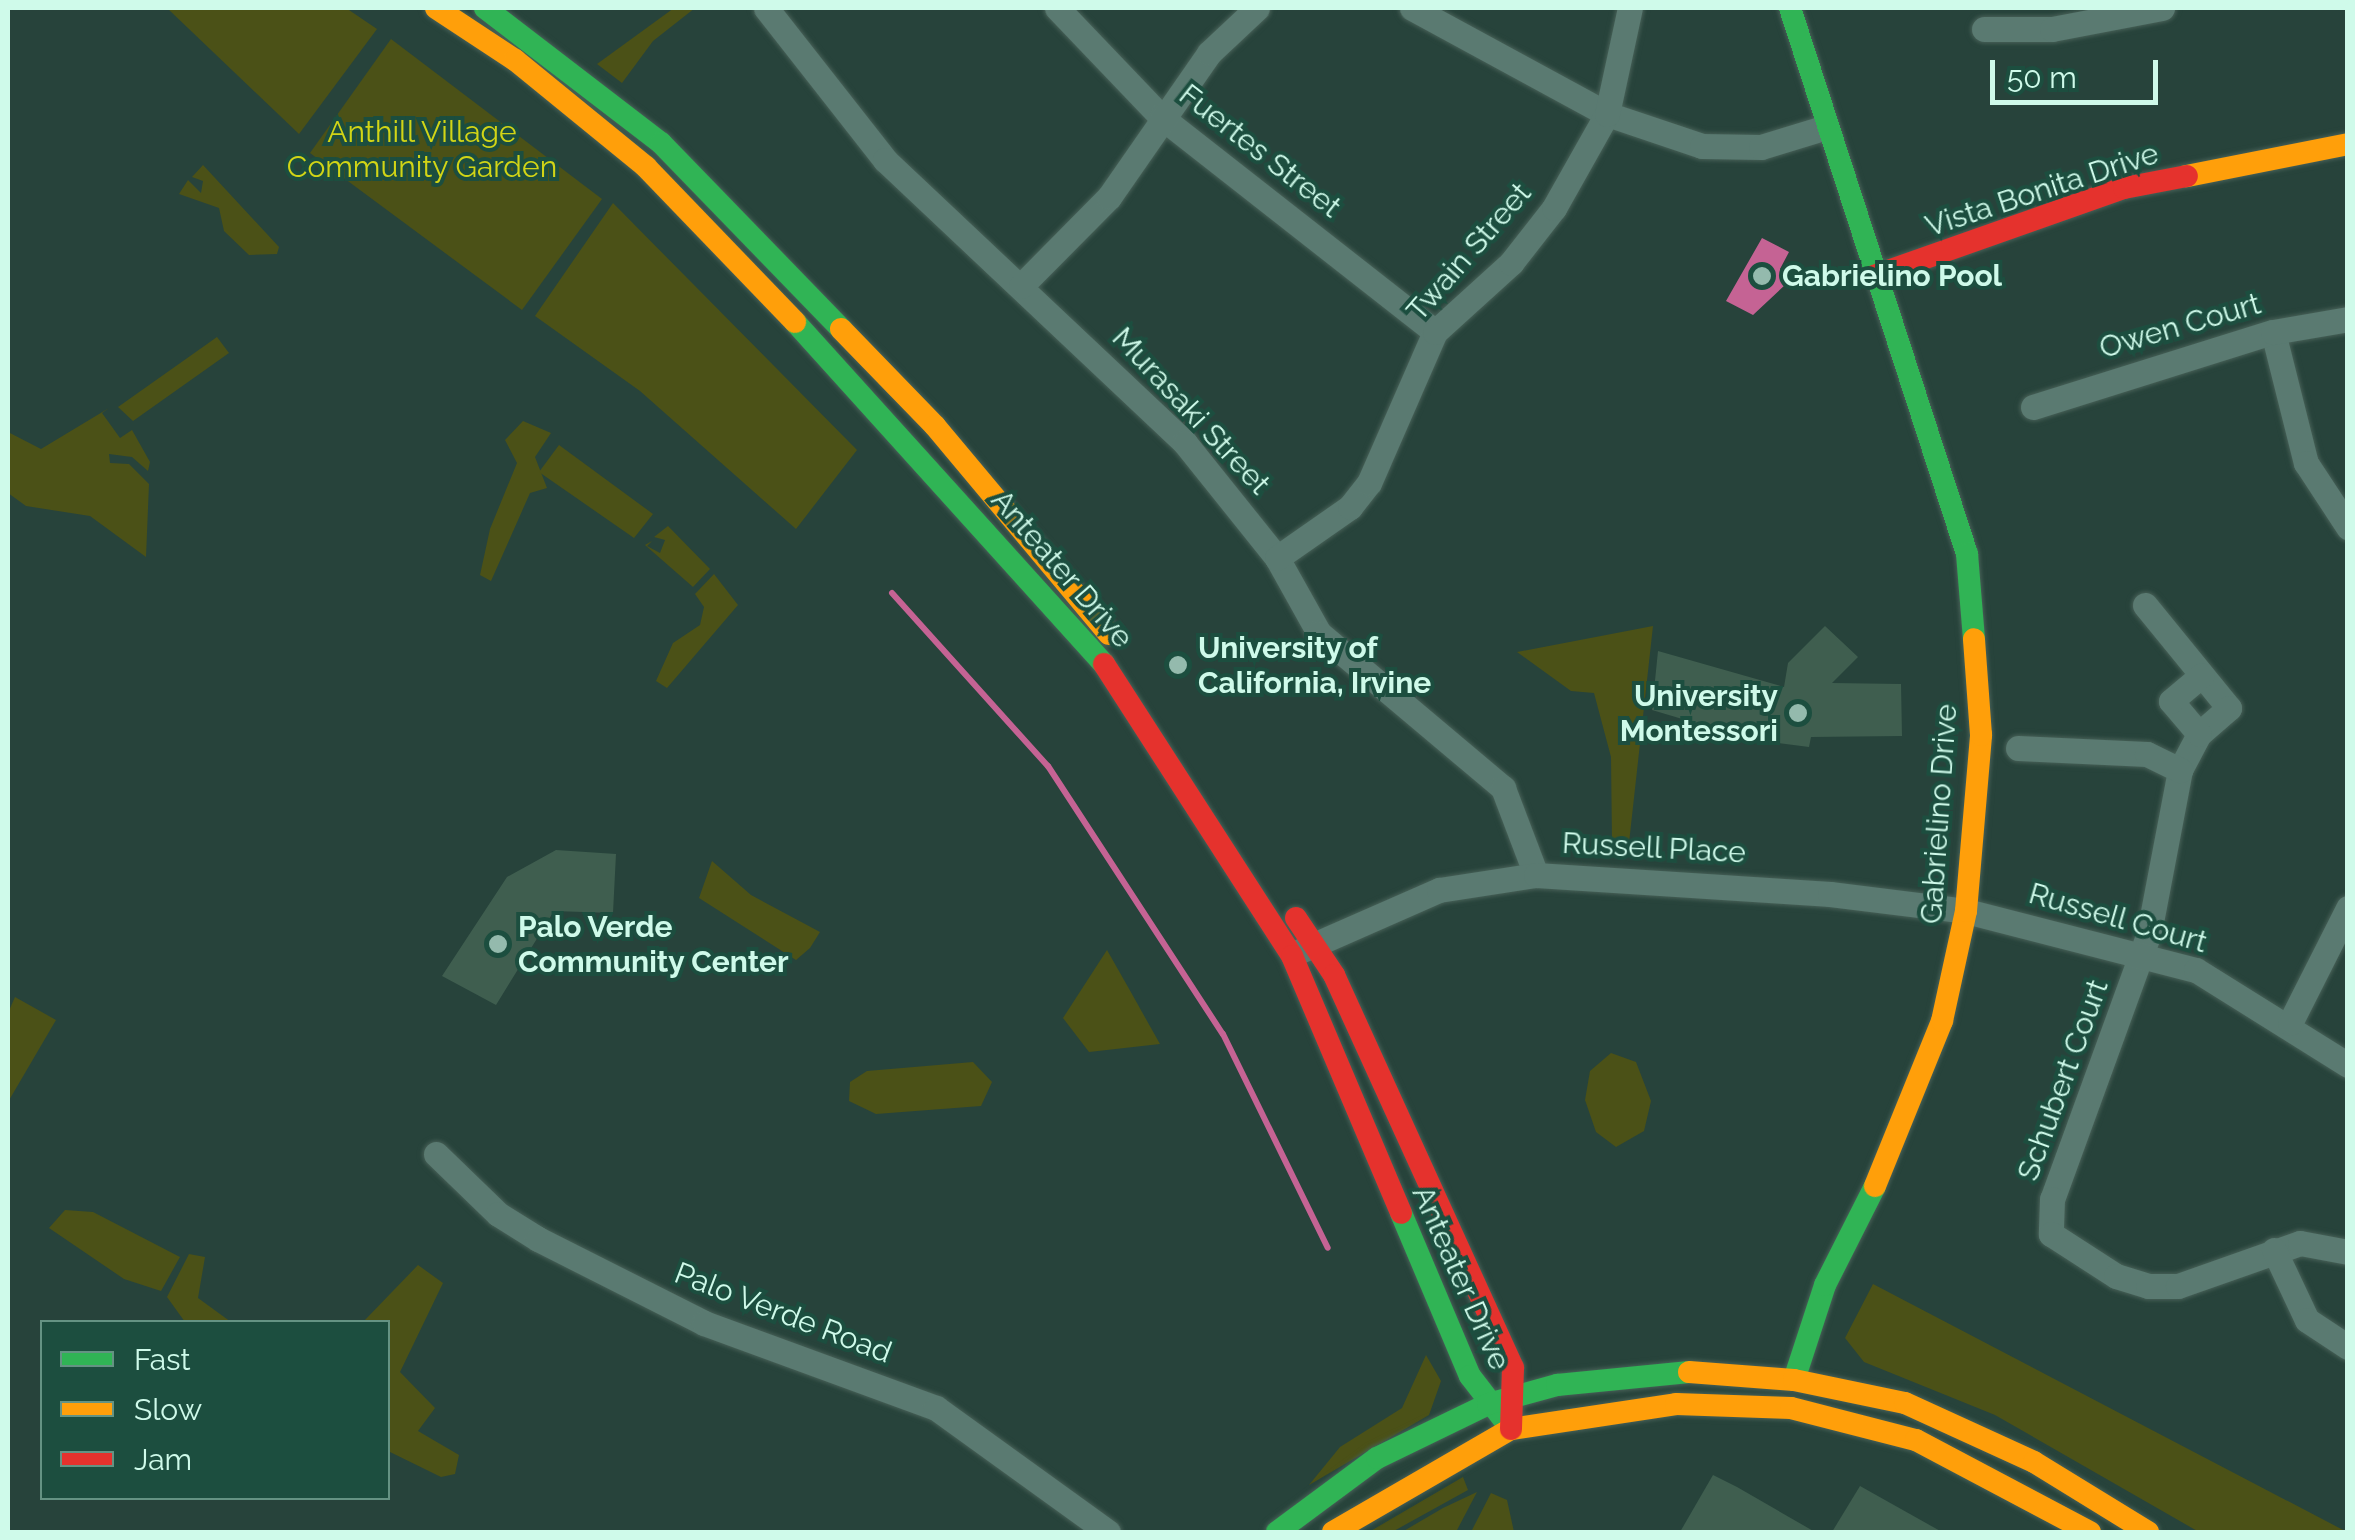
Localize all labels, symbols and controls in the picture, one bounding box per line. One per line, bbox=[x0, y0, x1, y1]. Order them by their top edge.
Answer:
scale bar bbox=[1995, 40, 2162, 102]
text: 50 m bbox=[2007, 60, 2077, 95]
street label: Fuertes Street bbox=[1172, 77, 1348, 225]
park label: Anthill Village Community Garden bbox=[286, 114, 558, 184]
street label: Vista Bonita Drive bbox=[1921, 135, 2163, 245]
street label: Twain Street bbox=[1399, 176, 1539, 328]
place label: Gabrielino Pool bbox=[1782, 258, 2002, 294]
marker: Gabrielino Pool bbox=[1751, 265, 1773, 287]
street label: Owen Court bbox=[2095, 286, 2265, 366]
street label: Murasaki Street bbox=[1105, 320, 1277, 502]
street label: Anteater Drive bbox=[983, 482, 1141, 656]
place label: University of California, Irvine bbox=[1198, 630, 1431, 700]
marker: University of California, Irvine bbox=[1167, 654, 1189, 676]
place label: University Montessori bbox=[1620, 678, 1778, 748]
marker: University Montessori bbox=[1787, 702, 1809, 724]
street label: Gabrielino Drive bbox=[1913, 703, 1965, 925]
street label: Russell Place bbox=[1561, 825, 1747, 871]
street label: Russell Court bbox=[2024, 875, 2212, 961]
place label: Palo Verde Community Center bbox=[518, 909, 789, 980]
marker: Palo Verde Community Center bbox=[487, 933, 509, 955]
street label: Schubert Court bbox=[2010, 975, 2116, 1185]
street label: Anteater Drive bbox=[1404, 1180, 1518, 1376]
street label: Palo Verde Road bbox=[669, 1255, 897, 1371]
legend bbox=[40, 1320, 390, 1500]
text: Fast bbox=[134, 1342, 191, 1377]
text: Slow bbox=[134, 1392, 202, 1427]
text: Jam bbox=[134, 1442, 192, 1477]

